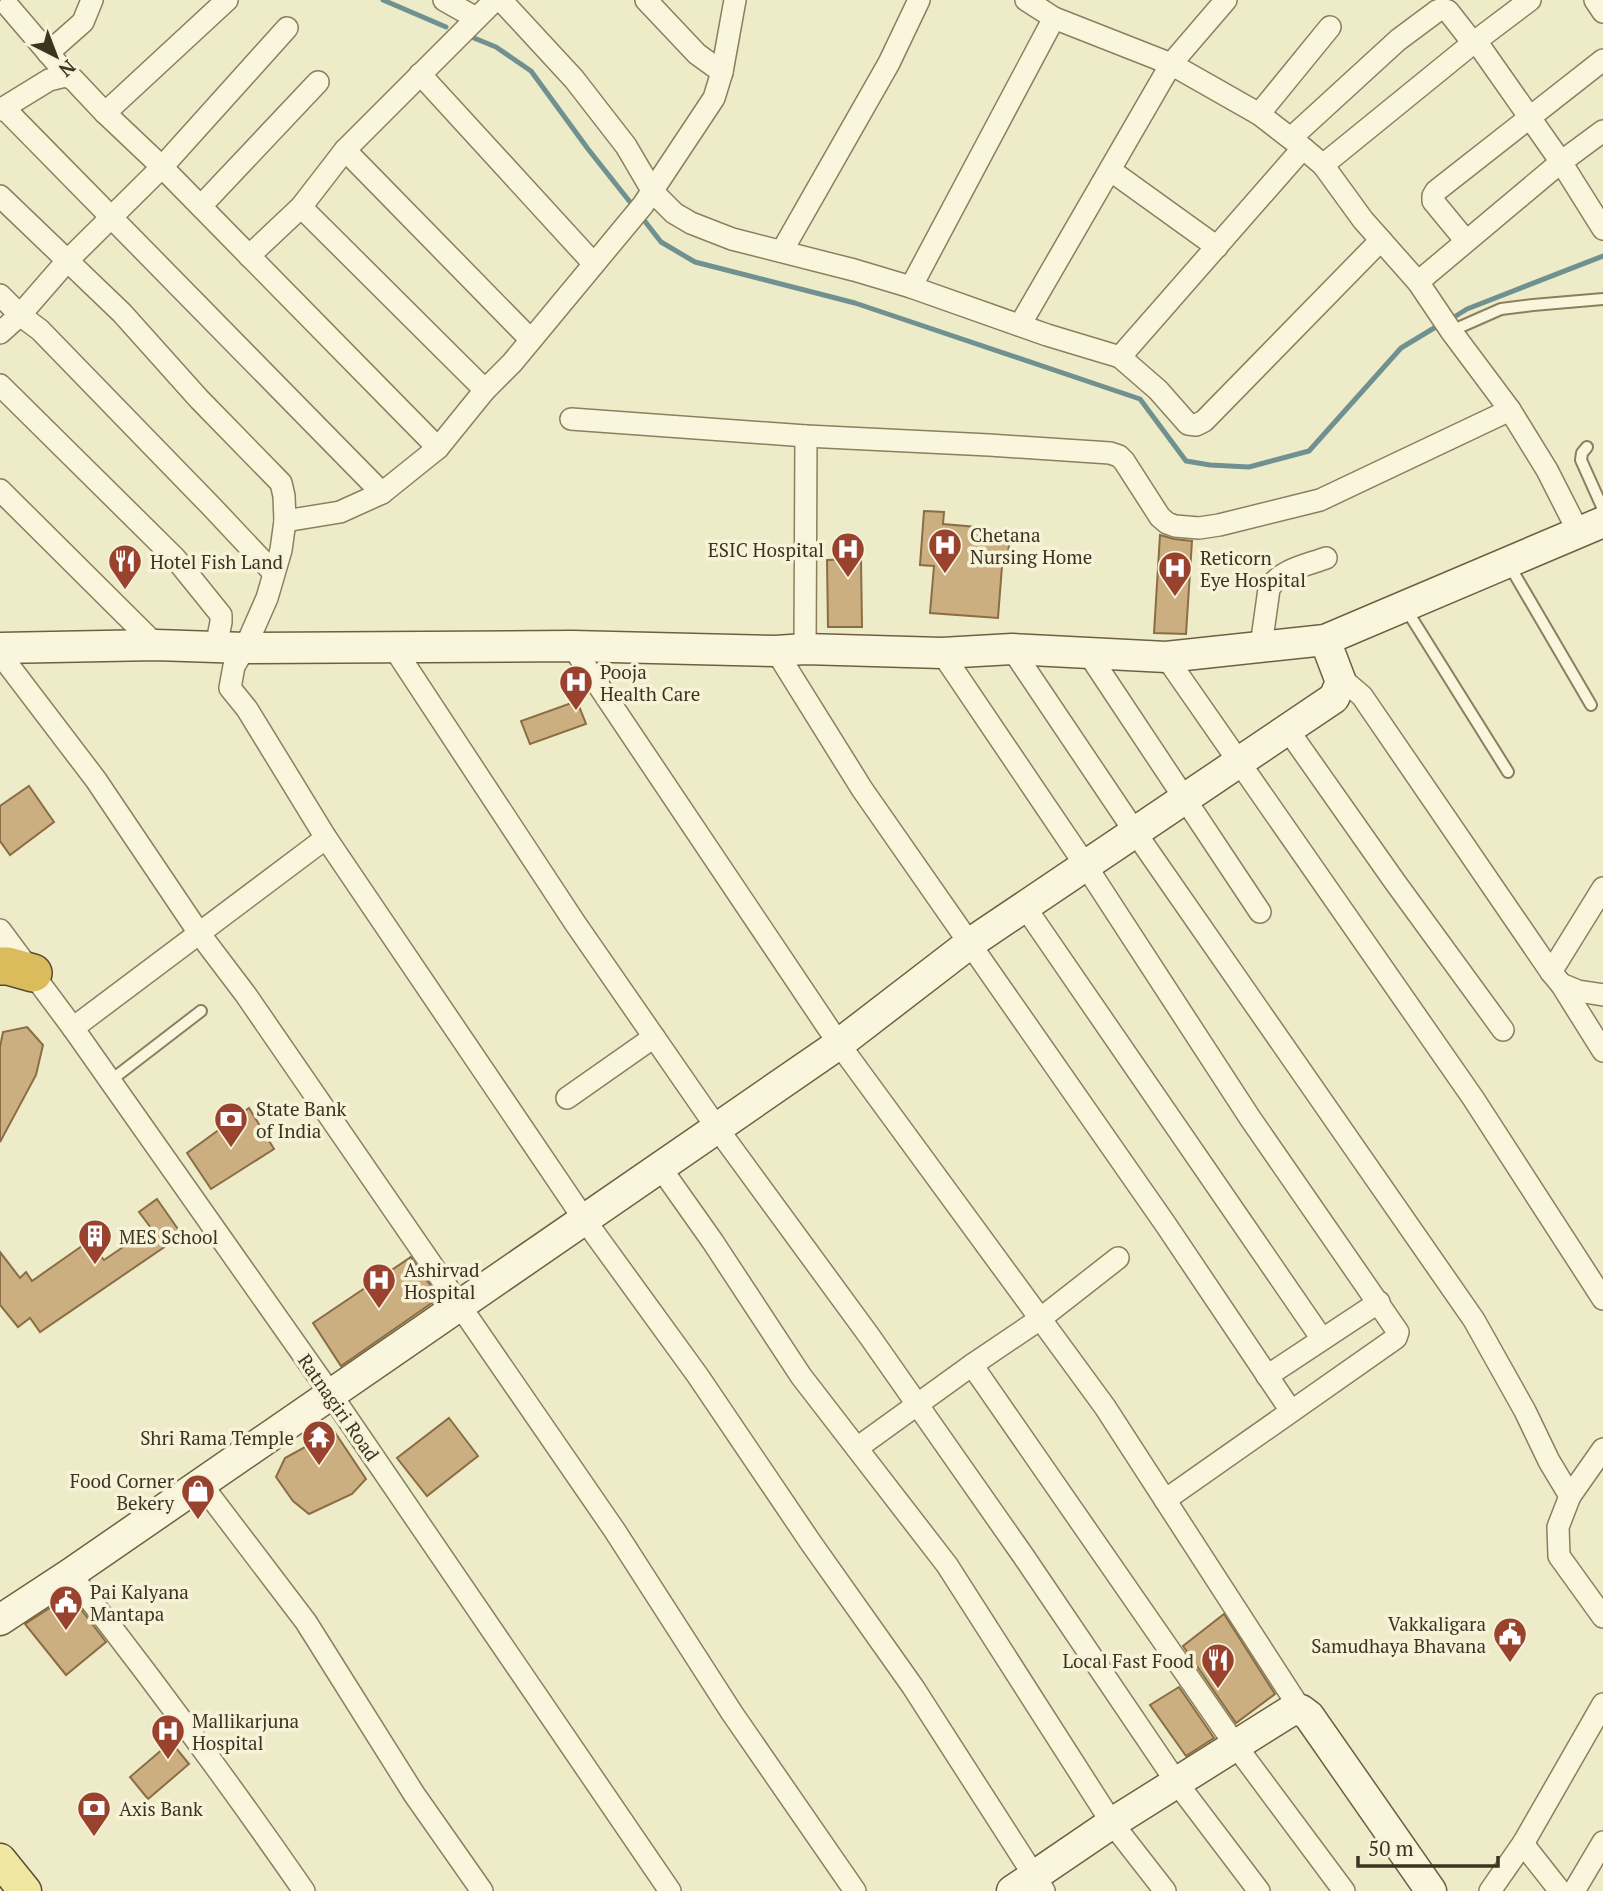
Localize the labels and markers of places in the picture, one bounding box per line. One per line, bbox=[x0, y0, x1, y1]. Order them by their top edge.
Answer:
place label: Chetana Nursing Home bbox=[970, 522, 1092, 569]
hospital icon: Chetana Nursing Home bbox=[926, 526, 964, 575]
hospital icon: ESIC Hospital bbox=[829, 530, 867, 579]
place label: ESIC Hospital bbox=[708, 537, 824, 562]
restaurant icon: Hotel Fish Land bbox=[106, 542, 144, 591]
place label: Reticorn Eye Hospital bbox=[1200, 545, 1306, 592]
place label: Hotel Fish Land bbox=[150, 549, 283, 574]
hospital icon: Reticorn Eye Hospital bbox=[1156, 549, 1194, 598]
place label: Pooja Health Care bbox=[600, 659, 700, 706]
hospital icon: Pooja Health Care bbox=[557, 663, 595, 712]
place label: State Bank of India bbox=[256, 1096, 347, 1143]
bank icon: State Bank of India bbox=[212, 1100, 250, 1149]
building icon: MES School bbox=[76, 1217, 114, 1266]
place label: MES School bbox=[119, 1224, 218, 1249]
place label: Ashirvad Hospital bbox=[404, 1257, 480, 1304]
hospital icon: Ashirvad Hospital bbox=[360, 1261, 398, 1310]
temple icon: Shri Rama Temple bbox=[300, 1418, 338, 1467]
place label: Shri Rama Temple bbox=[140, 1425, 294, 1450]
place label: Food Corner Bekery bbox=[70, 1468, 175, 1515]
shop icon: Food Corner Bekery bbox=[179, 1472, 217, 1521]
place label: Pai Kalyana Mantapa bbox=[90, 1579, 189, 1626]
public building icon: Pai Kalyana Mantapa bbox=[47, 1583, 85, 1632]
place label: Vakkaligara Samudhaya Bhavana bbox=[1311, 1611, 1486, 1658]
public building icon: Vakkaligara Samudhaya Bhavana bbox=[1491, 1615, 1529, 1664]
restaurant icon: Local Fast Food bbox=[1199, 1641, 1237, 1690]
place label: Local Fast Food bbox=[1063, 1648, 1194, 1673]
place label: Mallikarjuna Hospital bbox=[192, 1708, 300, 1755]
hospital icon: Mallikarjuna Hospital bbox=[149, 1712, 187, 1761]
bank icon: Axis Bank bbox=[75, 1789, 113, 1838]
place label: Axis Bank bbox=[119, 1796, 203, 1821]

